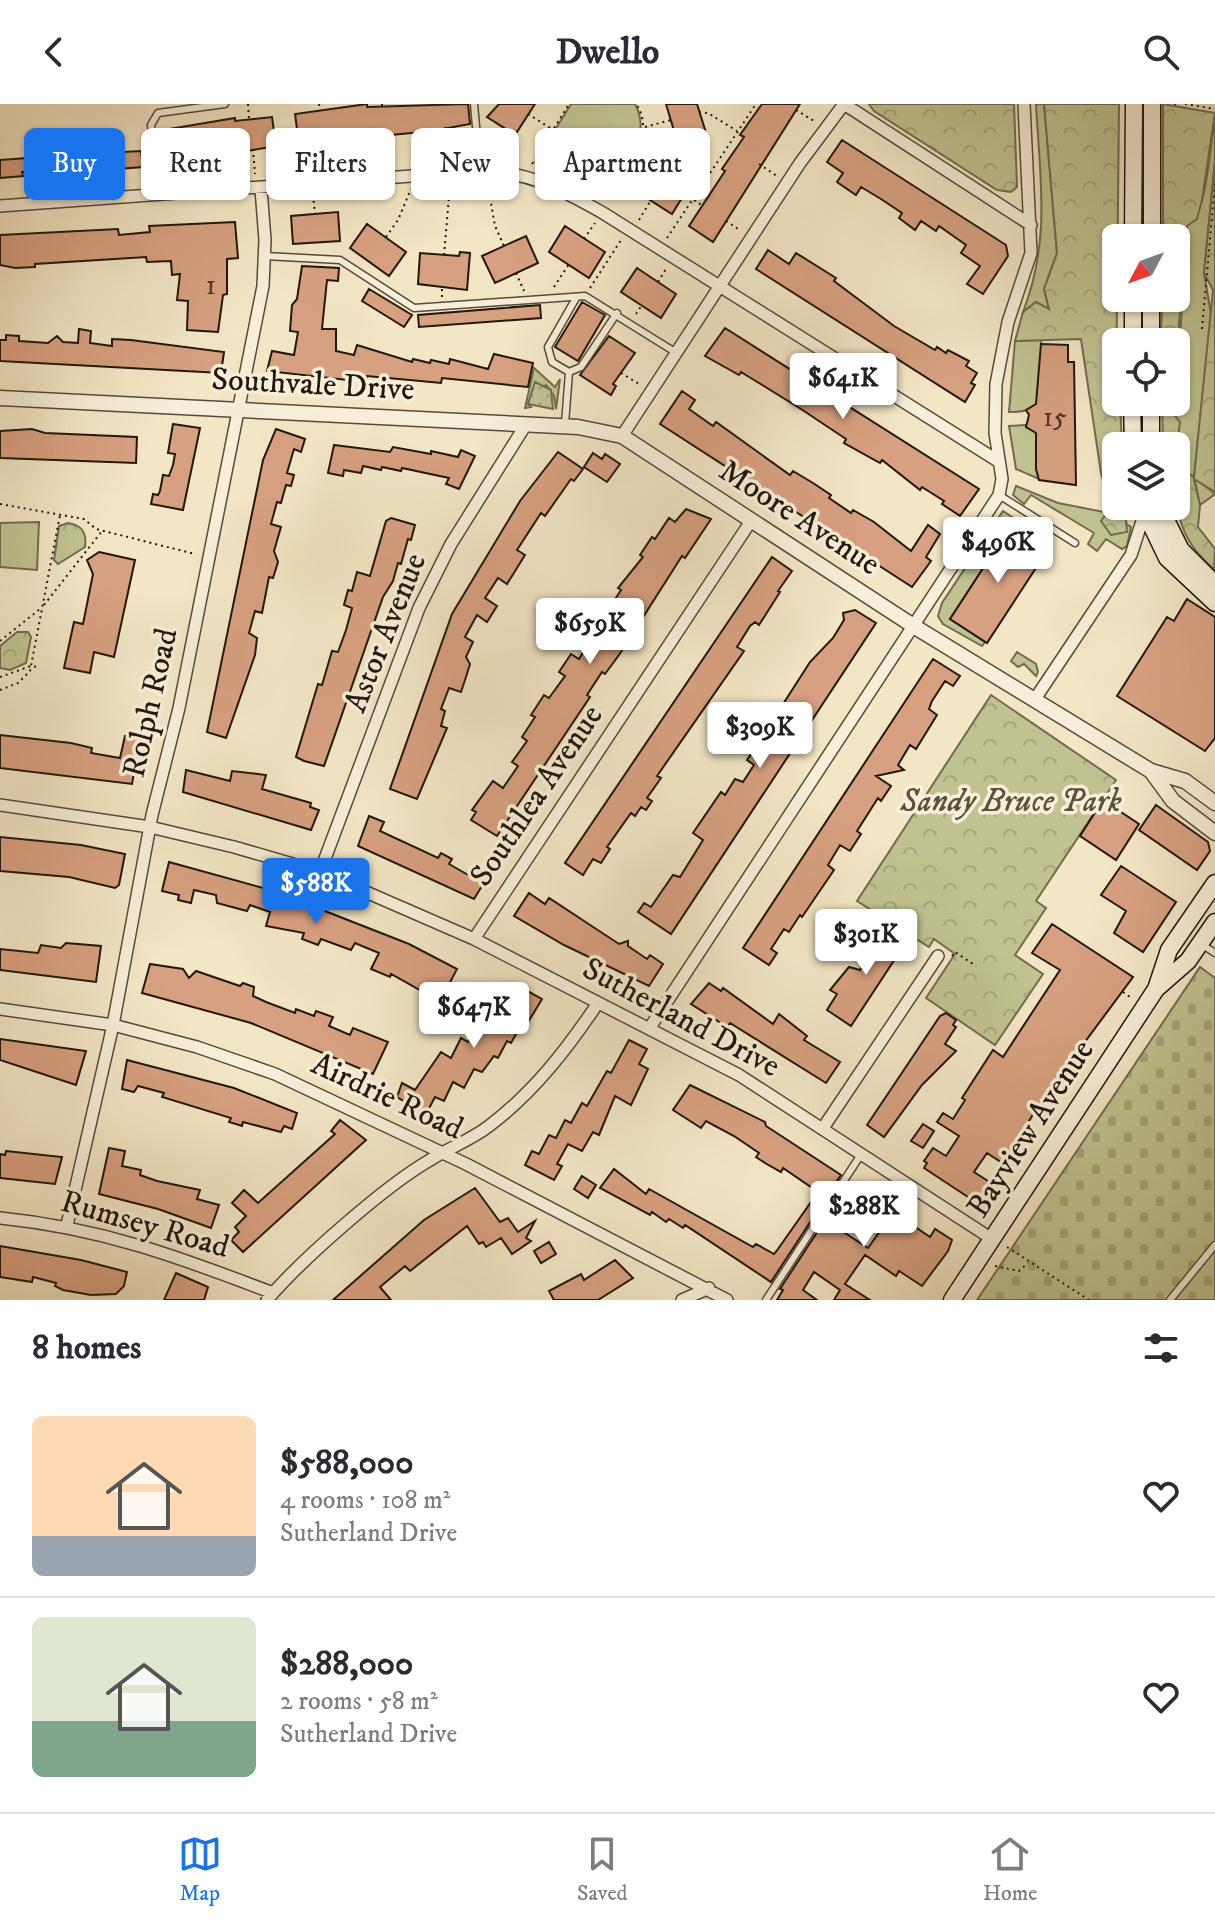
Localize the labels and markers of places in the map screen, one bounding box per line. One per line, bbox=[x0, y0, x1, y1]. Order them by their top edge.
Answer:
pin: $641K bbox=[787, 353, 899, 421]
pin: $496K bbox=[942, 517, 1054, 585]
pin: $659K bbox=[534, 598, 646, 666]
pin: $309K bbox=[704, 702, 816, 770]
pin: $588K bbox=[260, 858, 372, 926]
pin: $301K bbox=[810, 909, 922, 977]
pin: $647K bbox=[418, 982, 530, 1050]
pin: $288K bbox=[808, 1181, 920, 1249]

